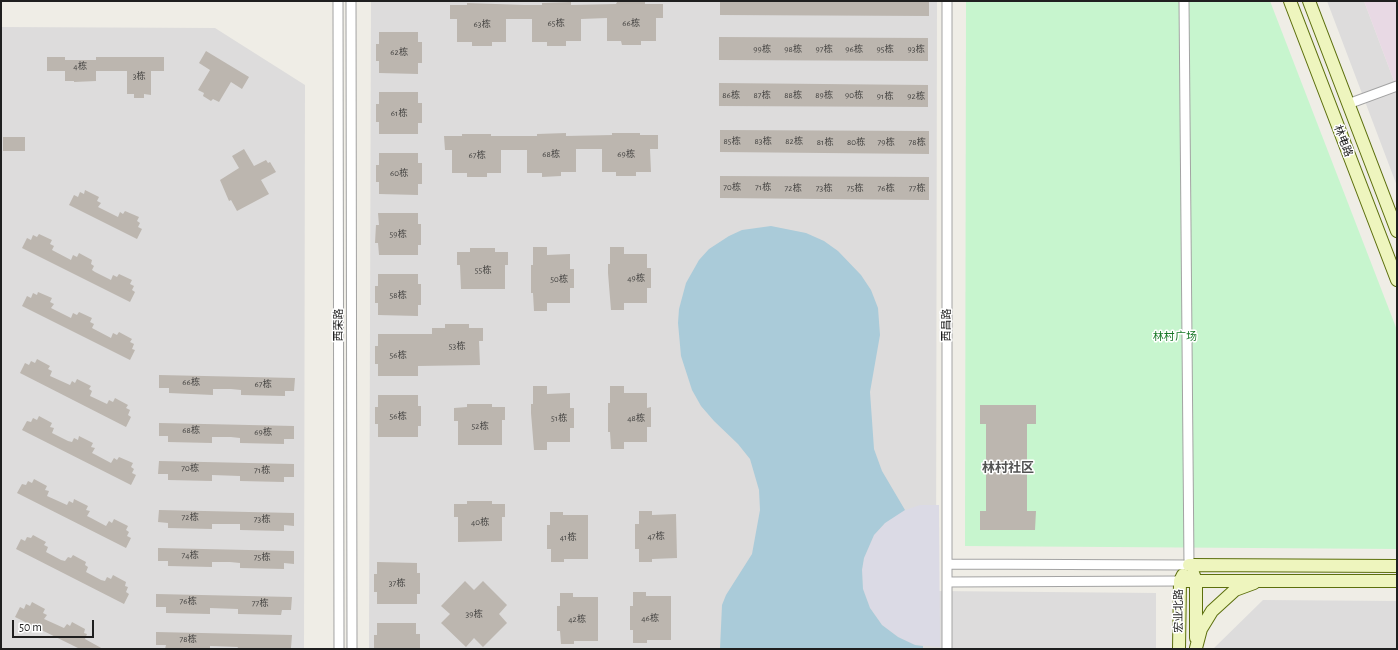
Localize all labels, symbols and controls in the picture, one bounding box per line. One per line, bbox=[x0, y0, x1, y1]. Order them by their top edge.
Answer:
house number: 65栋 bbox=[548, 18, 564, 28]
house number: 66栋 bbox=[622, 18, 640, 28]
house number: 63栋 bbox=[474, 19, 490, 29]
house number: 99栋 bbox=[753, 44, 771, 54]
house number: 98栋 bbox=[784, 44, 802, 54]
house number: 97栋 bbox=[816, 44, 832, 54]
house number: 96栋 bbox=[845, 44, 863, 54]
house number: 95栋 bbox=[877, 44, 893, 54]
house number: 93栋 bbox=[908, 44, 924, 54]
house number: 62栋 bbox=[390, 47, 408, 57]
house number: 4栋 bbox=[73, 61, 87, 71]
house number: 3栋 bbox=[133, 71, 145, 81]
house number: 86栋 bbox=[722, 90, 740, 100]
house number: 87栋 bbox=[753, 90, 771, 100]
house number: 88栋 bbox=[784, 90, 802, 100]
house number: 89栋 bbox=[815, 90, 833, 100]
house number: 90栋 bbox=[845, 90, 863, 100]
house number: 91栋 bbox=[877, 91, 893, 101]
house number: 92栋 bbox=[907, 91, 925, 101]
house number: 61栋 bbox=[391, 108, 407, 118]
street label: 林电路 bbox=[1331, 123, 1355, 159]
house number: 85栋 bbox=[723, 136, 741, 146]
house number: 83栋 bbox=[755, 136, 771, 146]
house number: 82栋 bbox=[785, 136, 803, 146]
house number: 81栋 bbox=[817, 137, 833, 147]
house number: 80栋 bbox=[847, 137, 865, 147]
house number: 79栋 bbox=[878, 137, 894, 147]
house number: 78栋 bbox=[908, 137, 926, 147]
house number: 68栋 bbox=[542, 149, 560, 159]
house number: 69栋 bbox=[617, 149, 635, 159]
house number: 67栋 bbox=[469, 150, 485, 160]
house number: 60栋 bbox=[390, 168, 408, 178]
house number: 70栋 bbox=[723, 182, 741, 192]
house number: 71栋 bbox=[755, 182, 771, 192]
house number: 72栋 bbox=[785, 183, 801, 193]
house number: 73栋 bbox=[816, 183, 832, 193]
house number: 75栋 bbox=[847, 183, 863, 193]
house number: 76栋 bbox=[878, 183, 894, 193]
house number: 77栋 bbox=[909, 183, 925, 193]
house number: 59栋 bbox=[390, 229, 406, 239]
house number: 55栋 bbox=[475, 265, 491, 275]
house number: 49栋 bbox=[627, 273, 645, 283]
house number: 50栋 bbox=[550, 274, 568, 284]
house number: 58栋 bbox=[389, 290, 407, 300]
street label: 西荣路 bbox=[332, 309, 346, 341]
street label: 西昌路 bbox=[940, 309, 954, 341]
park label: 林村广场 bbox=[1153, 330, 1197, 344]
house number: 53栋 bbox=[449, 341, 465, 351]
house number: 56栋 bbox=[390, 350, 406, 360]
house number: 66栋 bbox=[182, 377, 200, 387]
house number: 67栋 bbox=[255, 379, 271, 389]
house number: 56栋 bbox=[390, 411, 406, 421]
house number: 51栋 bbox=[551, 413, 567, 423]
house number: 48栋 bbox=[627, 413, 645, 423]
house number: 52栋 bbox=[472, 421, 488, 431]
house number: 68栋 bbox=[182, 425, 200, 435]
house number: 69栋 bbox=[254, 427, 272, 437]
district label: 林村社区 bbox=[982, 460, 1034, 476]
house number: 70栋 bbox=[181, 463, 199, 473]
house number: 71栋 bbox=[254, 465, 270, 475]
house number: 72栋 bbox=[182, 512, 198, 522]
house number: 73栋 bbox=[254, 514, 270, 524]
house number: 40栋 bbox=[471, 517, 489, 527]
house number: 47栋 bbox=[647, 531, 665, 541]
house number: 41栋 bbox=[560, 532, 576, 542]
house number: 74栋 bbox=[181, 550, 199, 560]
house number: 75栋 bbox=[254, 552, 270, 562]
house number: 37栋 bbox=[389, 578, 405, 588]
street label: 宏业北路 bbox=[1172, 589, 1186, 633]
house number: 76栋 bbox=[180, 596, 196, 606]
house number: 77栋 bbox=[252, 598, 268, 608]
house number: 39栋 bbox=[466, 609, 482, 619]
scale bar bbox=[14, 612, 96, 638]
house number: 46栋 bbox=[641, 613, 659, 623]
house number: 42栋 bbox=[568, 614, 586, 624]
text: 50 m bbox=[19, 621, 42, 633]
house number: 78栋 bbox=[179, 634, 197, 644]

